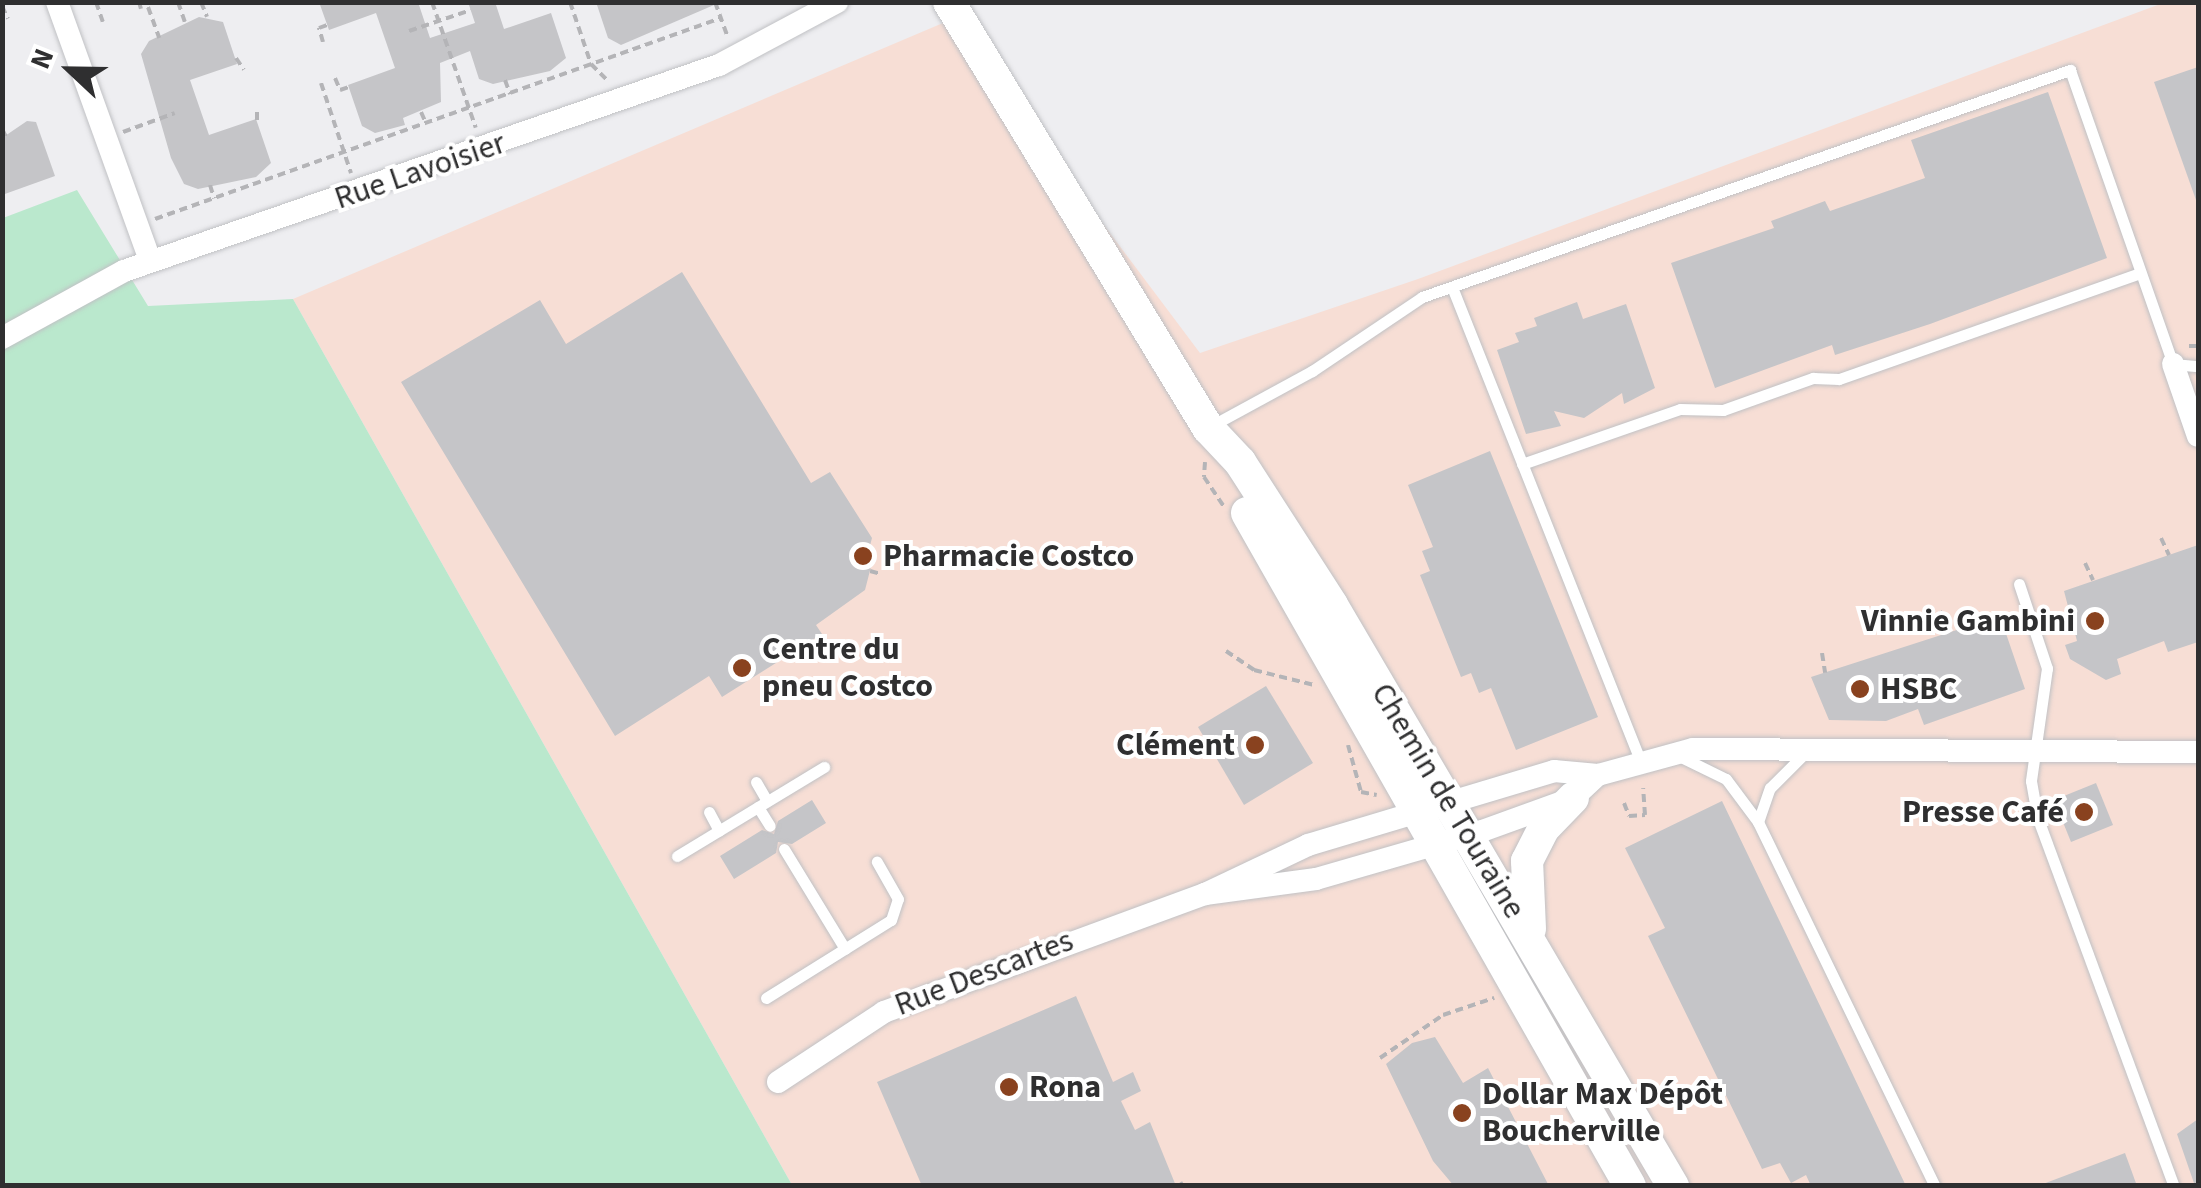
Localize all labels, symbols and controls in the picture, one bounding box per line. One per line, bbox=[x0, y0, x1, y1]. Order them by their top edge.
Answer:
north arrow bbox=[20, 20, 120, 120]
text: N bbox=[20, 43, 64, 75]
street label: Rue Lavoisier bbox=[330, 124, 510, 218]
place label: Pharmacie Costco bbox=[883, 537, 1134, 575]
marker: Pharmacie Costco bbox=[852, 545, 874, 567]
place label: Vinnie Gambini bbox=[1861, 602, 2075, 640]
marker: Vinnie Gambini bbox=[2084, 610, 2106, 632]
place label: Centre du pneu Costco bbox=[762, 631, 933, 706]
marker: Centre du pneu Costco bbox=[731, 657, 753, 679]
place label: HSBC bbox=[1880, 670, 1957, 708]
street label: Chemin de Touraine bbox=[1363, 677, 1533, 925]
marker: HSBC bbox=[1849, 678, 1871, 700]
place label: Clément bbox=[1116, 726, 1235, 764]
marker: Clément bbox=[1244, 734, 1266, 756]
place label: Presse Café bbox=[1902, 793, 2064, 831]
marker: Presse Café bbox=[2073, 801, 2095, 823]
street label: Rue Descartes bbox=[889, 921, 1079, 1025]
place label: Rona bbox=[1029, 1068, 1101, 1106]
marker: Rona bbox=[998, 1076, 1020, 1098]
place label: Dollar Max Dépôt Boucherville bbox=[1482, 1076, 1723, 1151]
marker: Dollar Max Dépôt Boucherville bbox=[1451, 1102, 1473, 1124]

